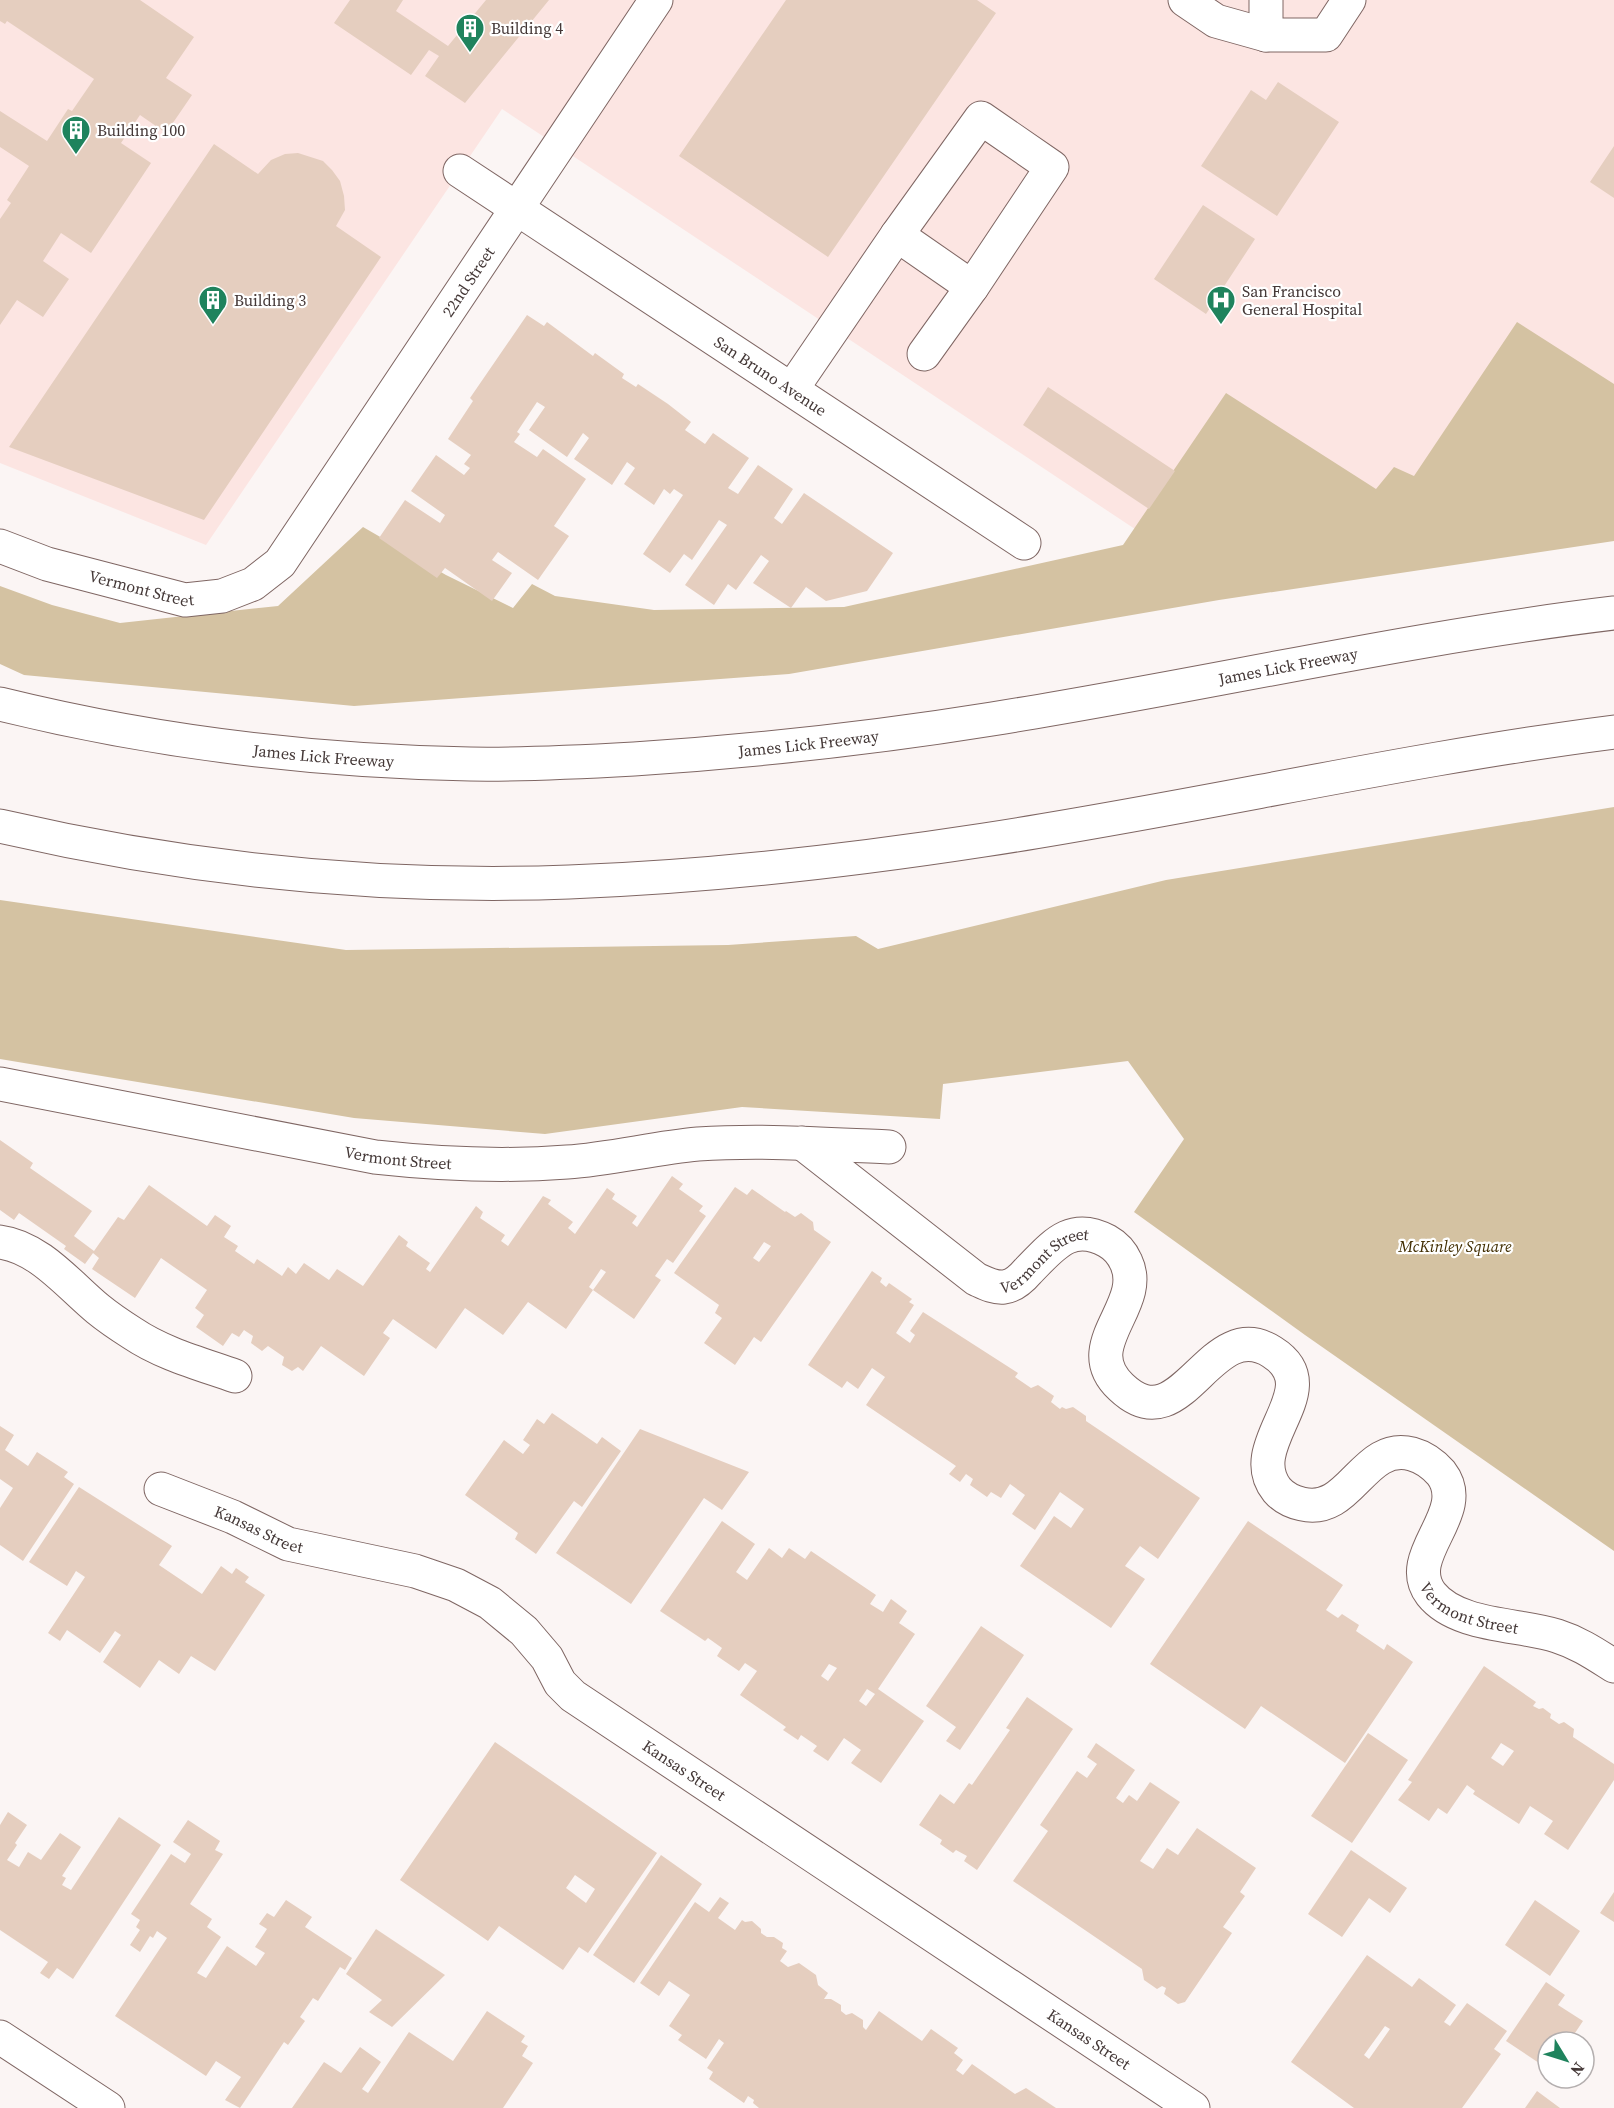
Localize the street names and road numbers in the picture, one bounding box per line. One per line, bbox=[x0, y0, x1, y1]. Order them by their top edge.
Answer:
street label: 22nd Street bbox=[437, 242, 500, 321]
street label: San Bruno Avenue bbox=[710, 331, 831, 421]
street label: Vermont Street bbox=[87, 564, 196, 612]
street label: James Lick Freeway bbox=[1216, 642, 1360, 690]
street label: James Lick Freeway bbox=[736, 724, 881, 762]
street label: James Lick Freeway bbox=[251, 739, 395, 772]
street label: Vermont Street bbox=[343, 1140, 453, 1174]
street label: Vermont Street bbox=[998, 1223, 1091, 1299]
street label: Kansas Street bbox=[211, 1500, 306, 1558]
street label: Vermont Street bbox=[1415, 1578, 1521, 1639]
street label: Kansas Street bbox=[639, 1734, 731, 1806]
street label: Kansas Street bbox=[1043, 2003, 1136, 2075]

